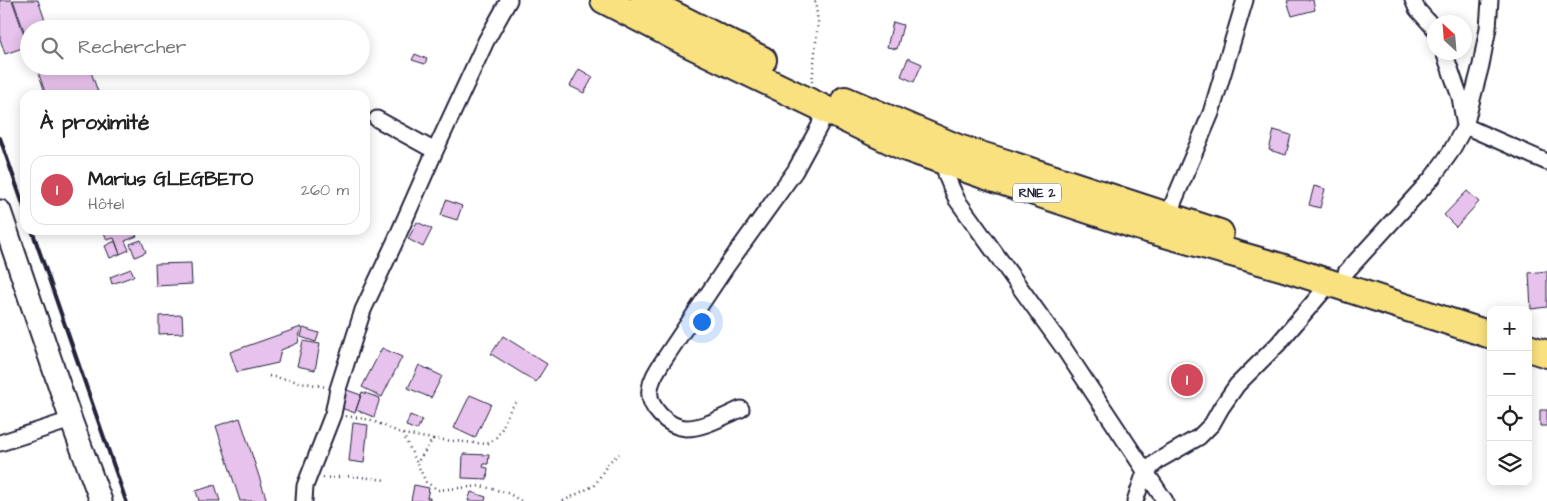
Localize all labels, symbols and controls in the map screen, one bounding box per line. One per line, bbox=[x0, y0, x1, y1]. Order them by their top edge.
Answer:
north arrow bbox=[1427, 15, 1472, 60]
search box bbox=[20, 20, 370, 75]
icon: search bbox=[38, 34, 66, 62]
text: Rechercher bbox=[78, 34, 186, 61]
text: À proximité bbox=[40, 108, 149, 137]
text: Marius GLEGBETO bbox=[88, 166, 254, 193]
text: 1 bbox=[56, 179, 58, 201]
text: 260 m bbox=[301, 179, 349, 201]
road number: RNIE 2 bbox=[1013, 184, 1061, 202]
text: Hôtel bbox=[88, 193, 124, 215]
map controls bbox=[1487, 306, 1532, 486]
button: + bbox=[1487, 306, 1532, 351]
your location bbox=[689, 309, 715, 335]
button: − bbox=[1487, 351, 1532, 396]
pin: 1 bbox=[1171, 361, 1203, 399]
button: locate bbox=[1487, 396, 1532, 441]
button: layers bbox=[1487, 441, 1532, 486]

